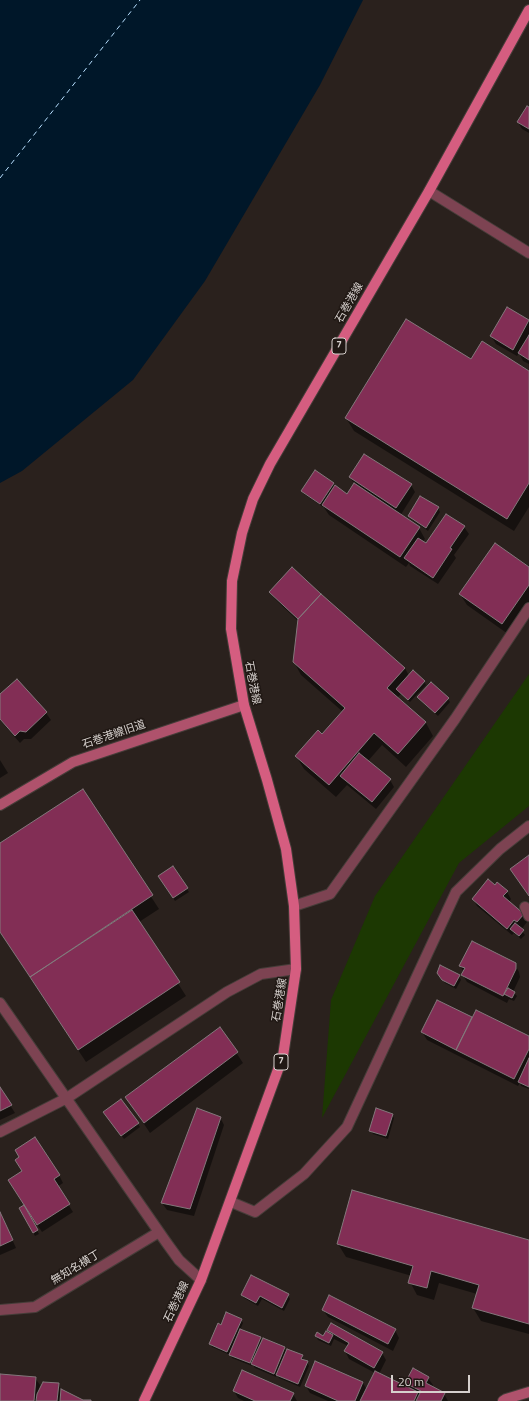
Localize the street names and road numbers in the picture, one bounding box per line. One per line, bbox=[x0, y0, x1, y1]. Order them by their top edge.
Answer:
street label: 石巻港線 bbox=[333, 281, 367, 325]
road number: 7 bbox=[332, 338, 346, 354]
street label: 石巻港線 bbox=[241, 660, 263, 706]
street label: 石巻港線旧道 bbox=[81, 718, 147, 752]
street label: 石巻港線 bbox=[270, 977, 290, 1023]
road number: 7 bbox=[274, 1054, 288, 1070]
street label: 無知名横丁 bbox=[49, 1248, 103, 1288]
street label: 石巻港線 bbox=[162, 1279, 192, 1325]

